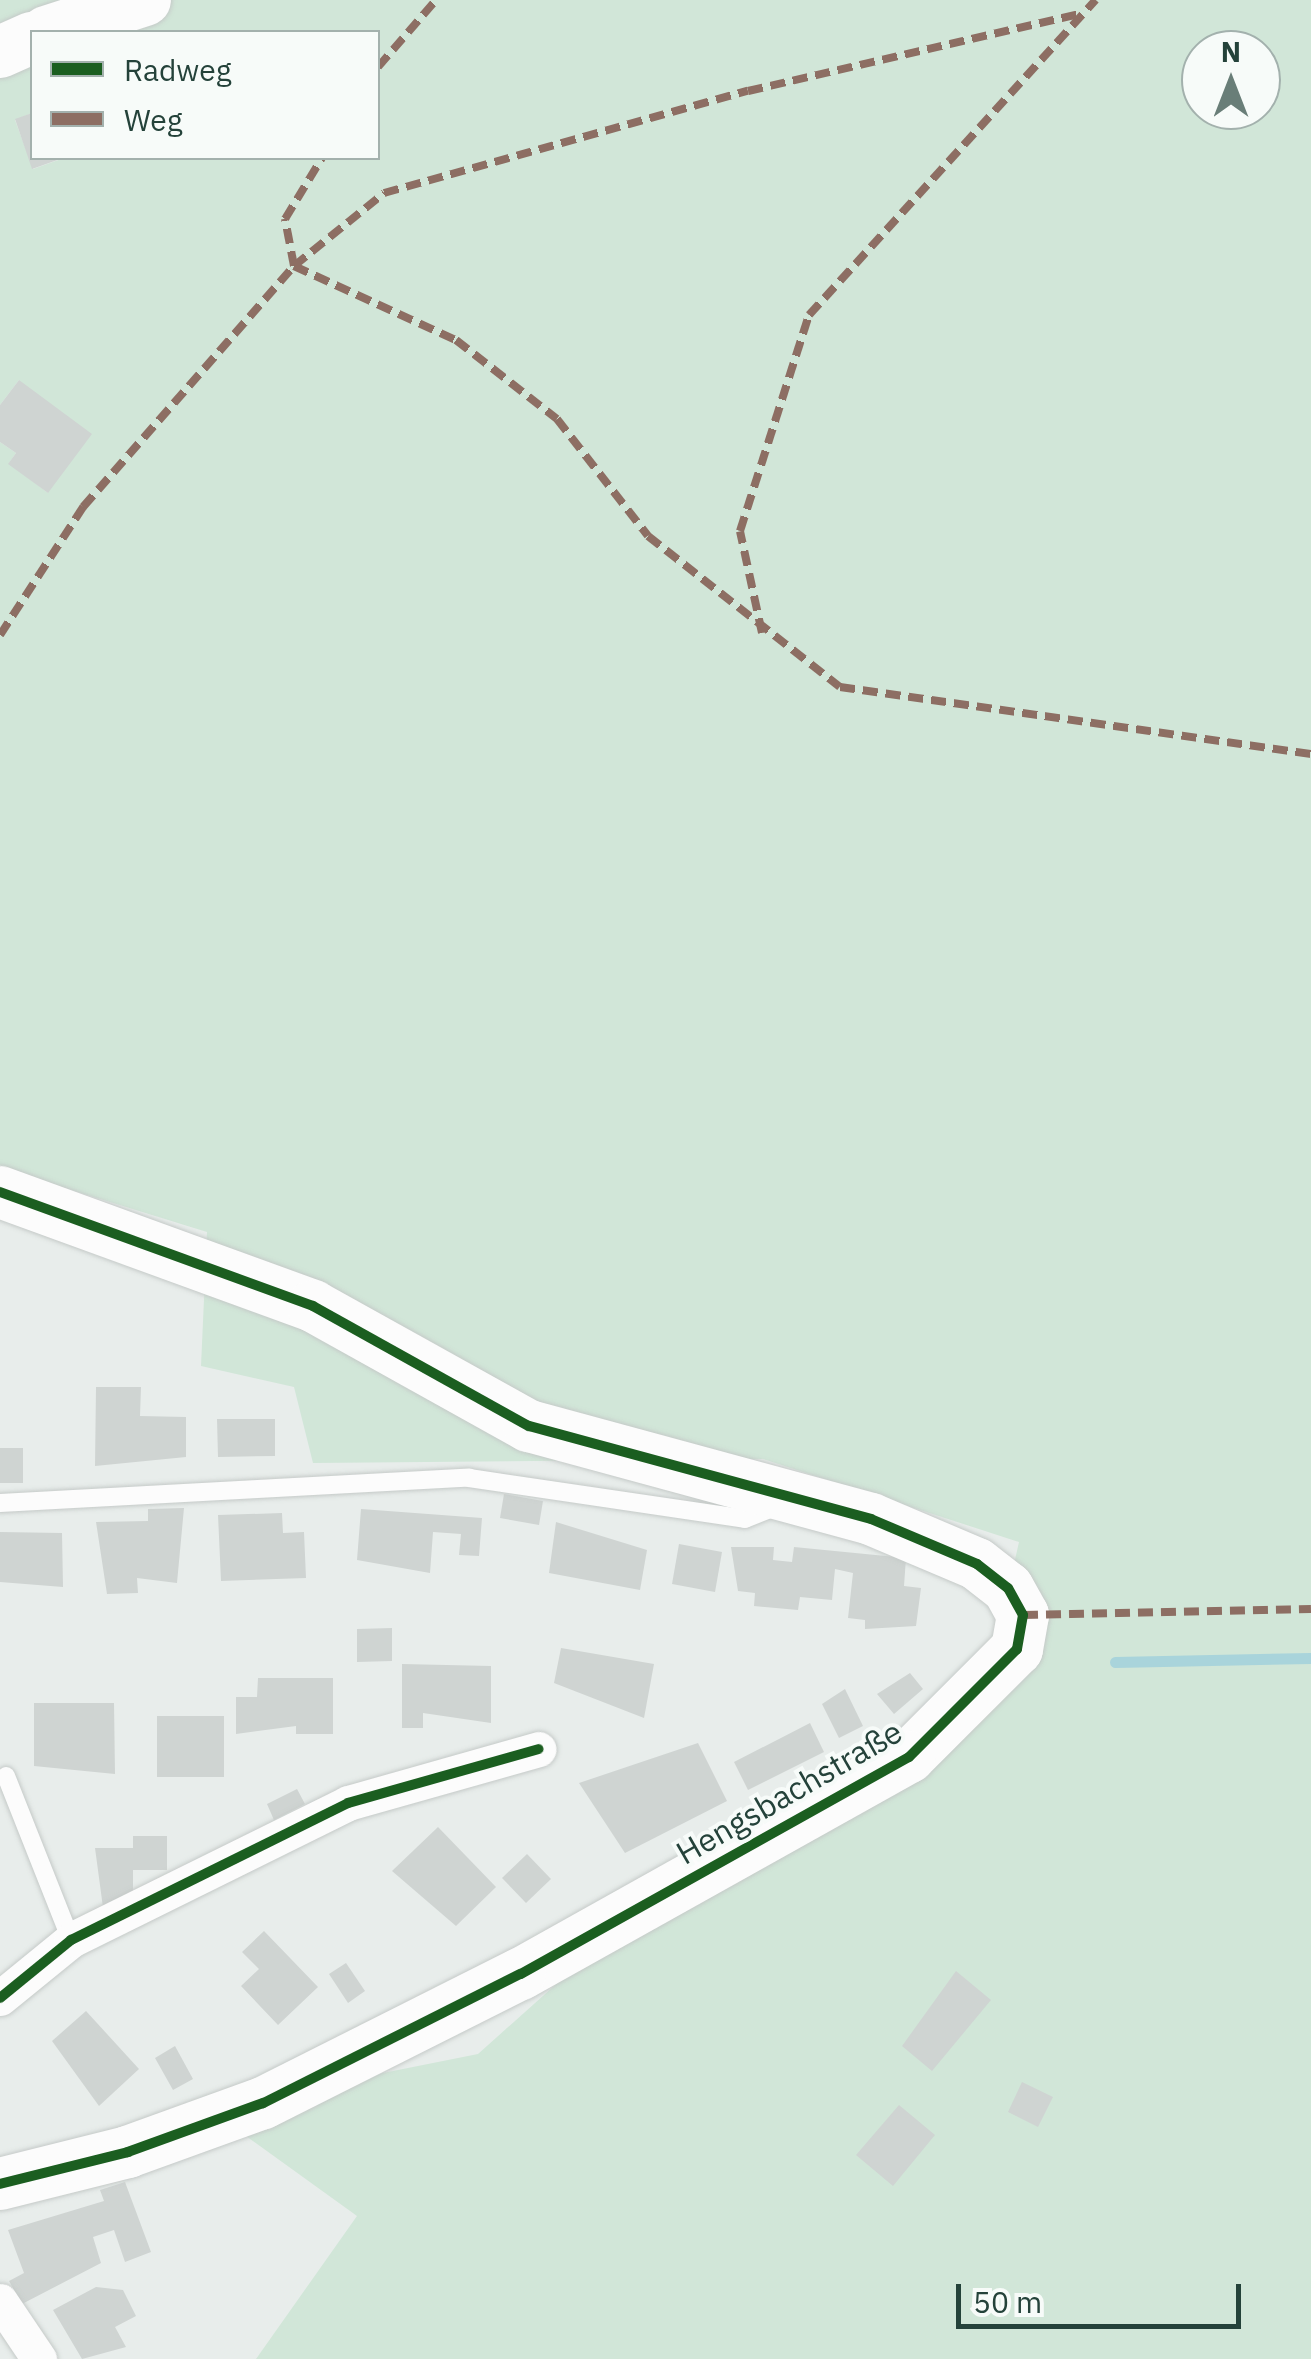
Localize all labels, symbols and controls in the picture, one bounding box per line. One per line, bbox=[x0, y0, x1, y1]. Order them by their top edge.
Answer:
legend bbox=[30, 30, 380, 160]
north arrow bbox=[1181, 30, 1281, 130]
text: N bbox=[1221, 33, 1241, 70]
text: Radweg bbox=[124, 50, 232, 89]
text: Weg bbox=[124, 100, 183, 139]
street label: Hengsbachstraße bbox=[669, 1712, 909, 1872]
scale bar bbox=[961, 2264, 1246, 2326]
text: 50 m bbox=[973, 2282, 1042, 2321]

